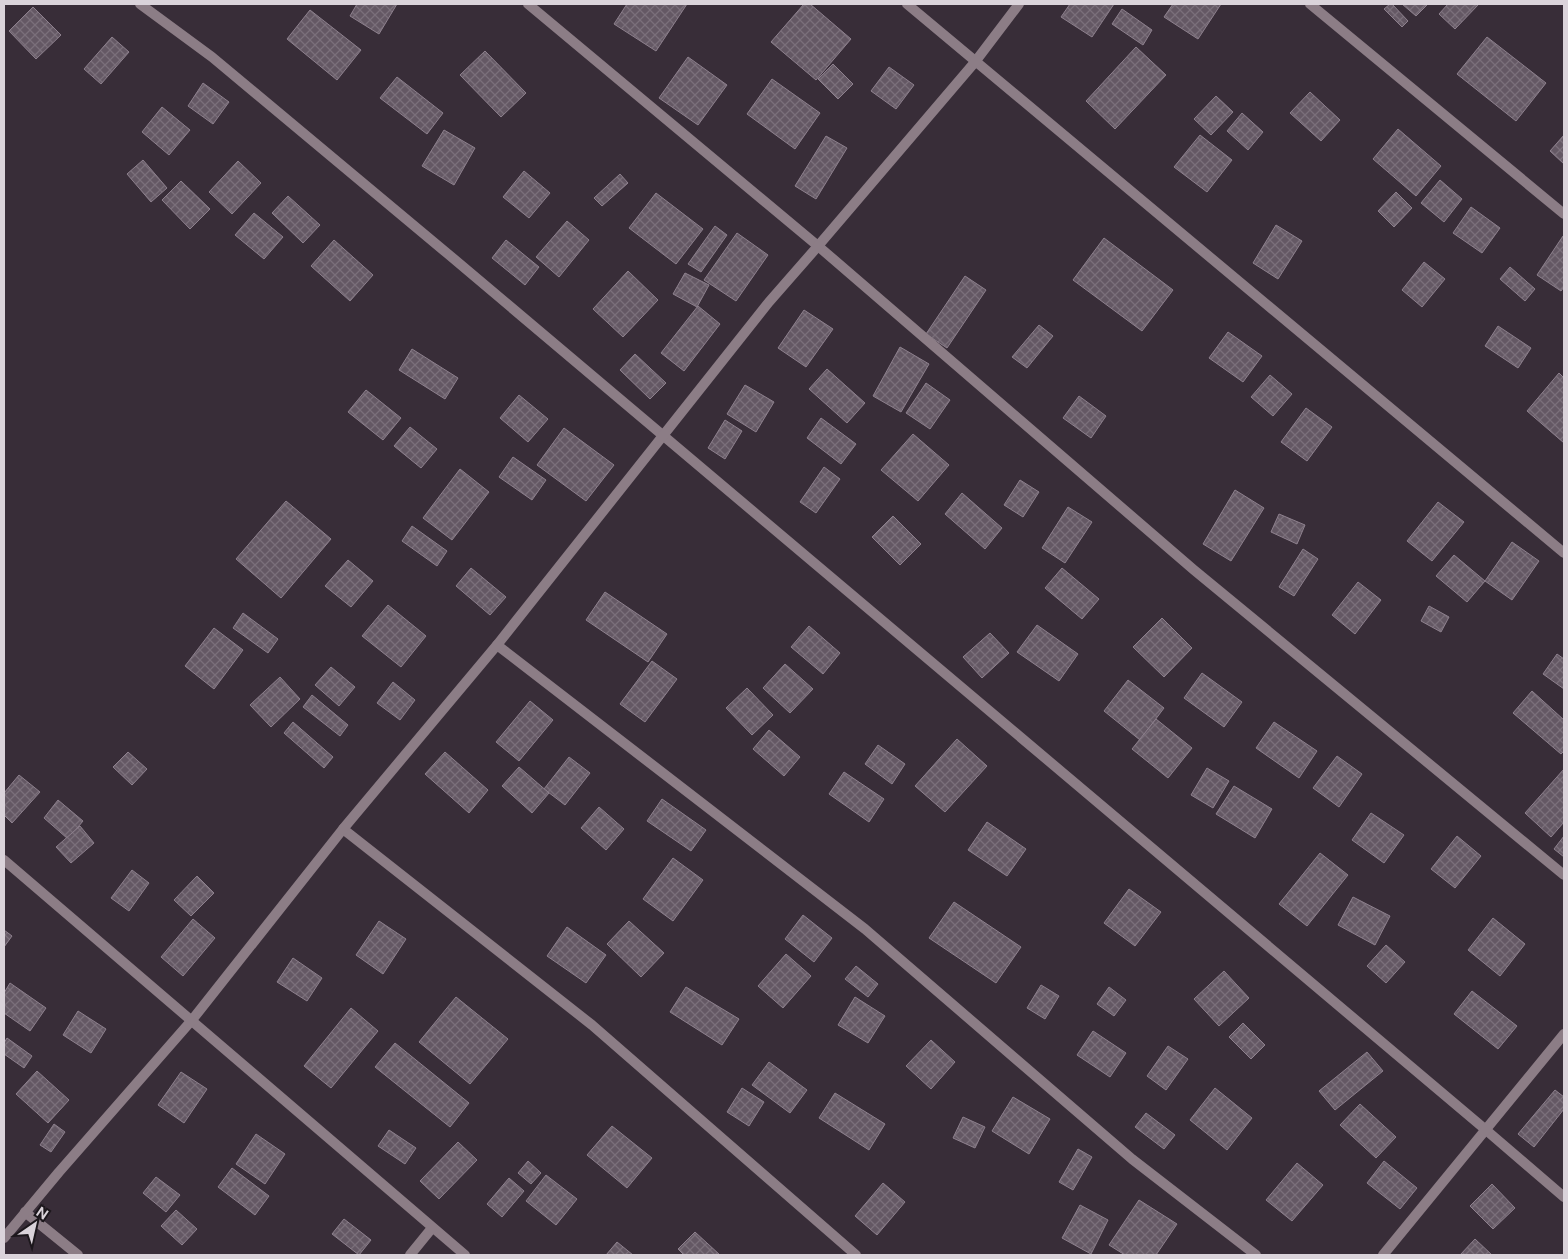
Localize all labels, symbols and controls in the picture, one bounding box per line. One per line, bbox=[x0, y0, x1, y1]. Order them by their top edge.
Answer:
north arrow bbox=[10, 1199, 60, 1249]
text: N bbox=[33, 1204, 51, 1223]

